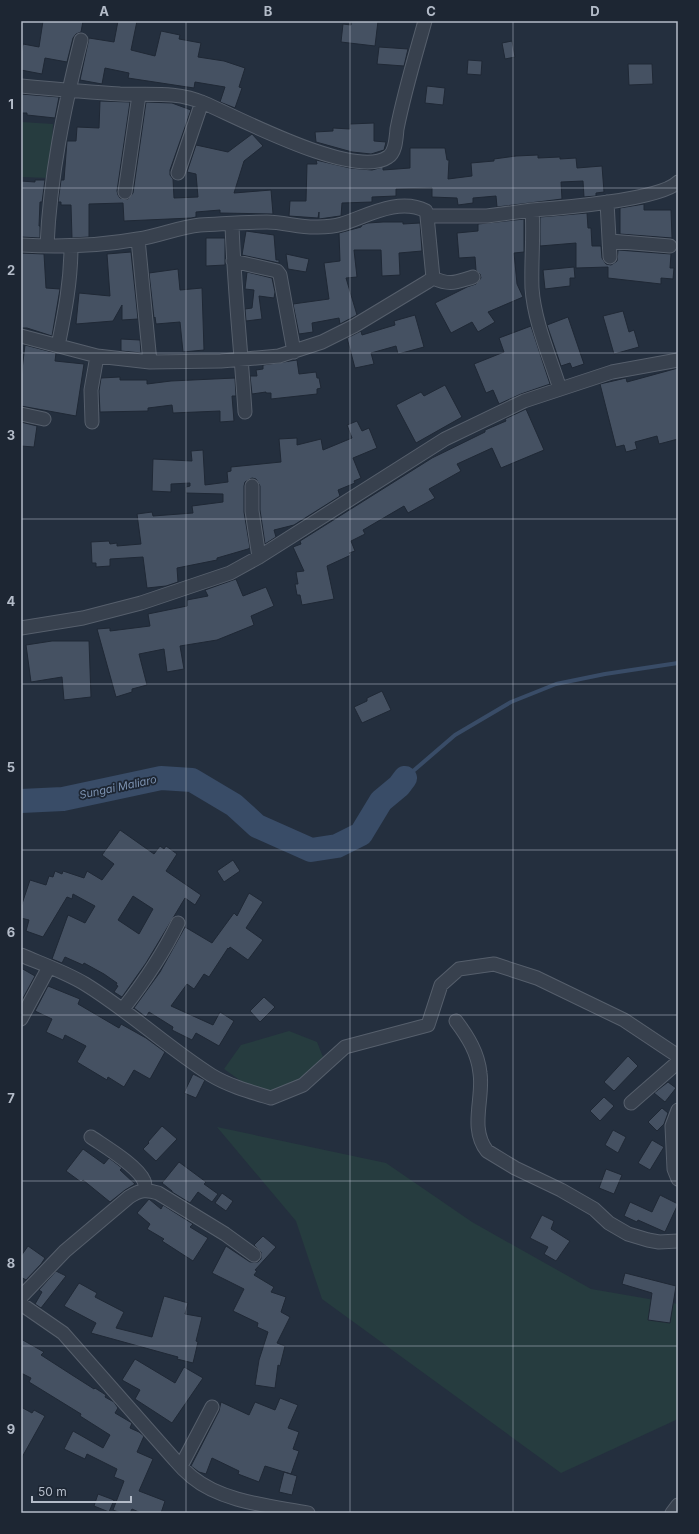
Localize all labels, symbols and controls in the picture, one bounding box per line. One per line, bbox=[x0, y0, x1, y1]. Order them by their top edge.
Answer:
text: A bbox=[99, 3, 109, 19]
text: B bbox=[264, 3, 273, 19]
text: C bbox=[426, 3, 436, 19]
text: D bbox=[590, 3, 600, 19]
text: 1 bbox=[8, 96, 14, 112]
text: 2 bbox=[7, 262, 15, 278]
text: 3 bbox=[7, 427, 15, 443]
text: 4 bbox=[7, 593, 16, 609]
text: 5 bbox=[7, 759, 15, 775]
water label: Sungai Maliaro bbox=[78, 772, 158, 802]
text: 6 bbox=[7, 924, 15, 940]
text: 7 bbox=[7, 1090, 15, 1106]
text: 8 bbox=[7, 1255, 15, 1271]
text: 9 bbox=[7, 1421, 15, 1437]
scale bar bbox=[32, 1478, 131, 1504]
text: 50 m bbox=[38, 1484, 67, 1499]

